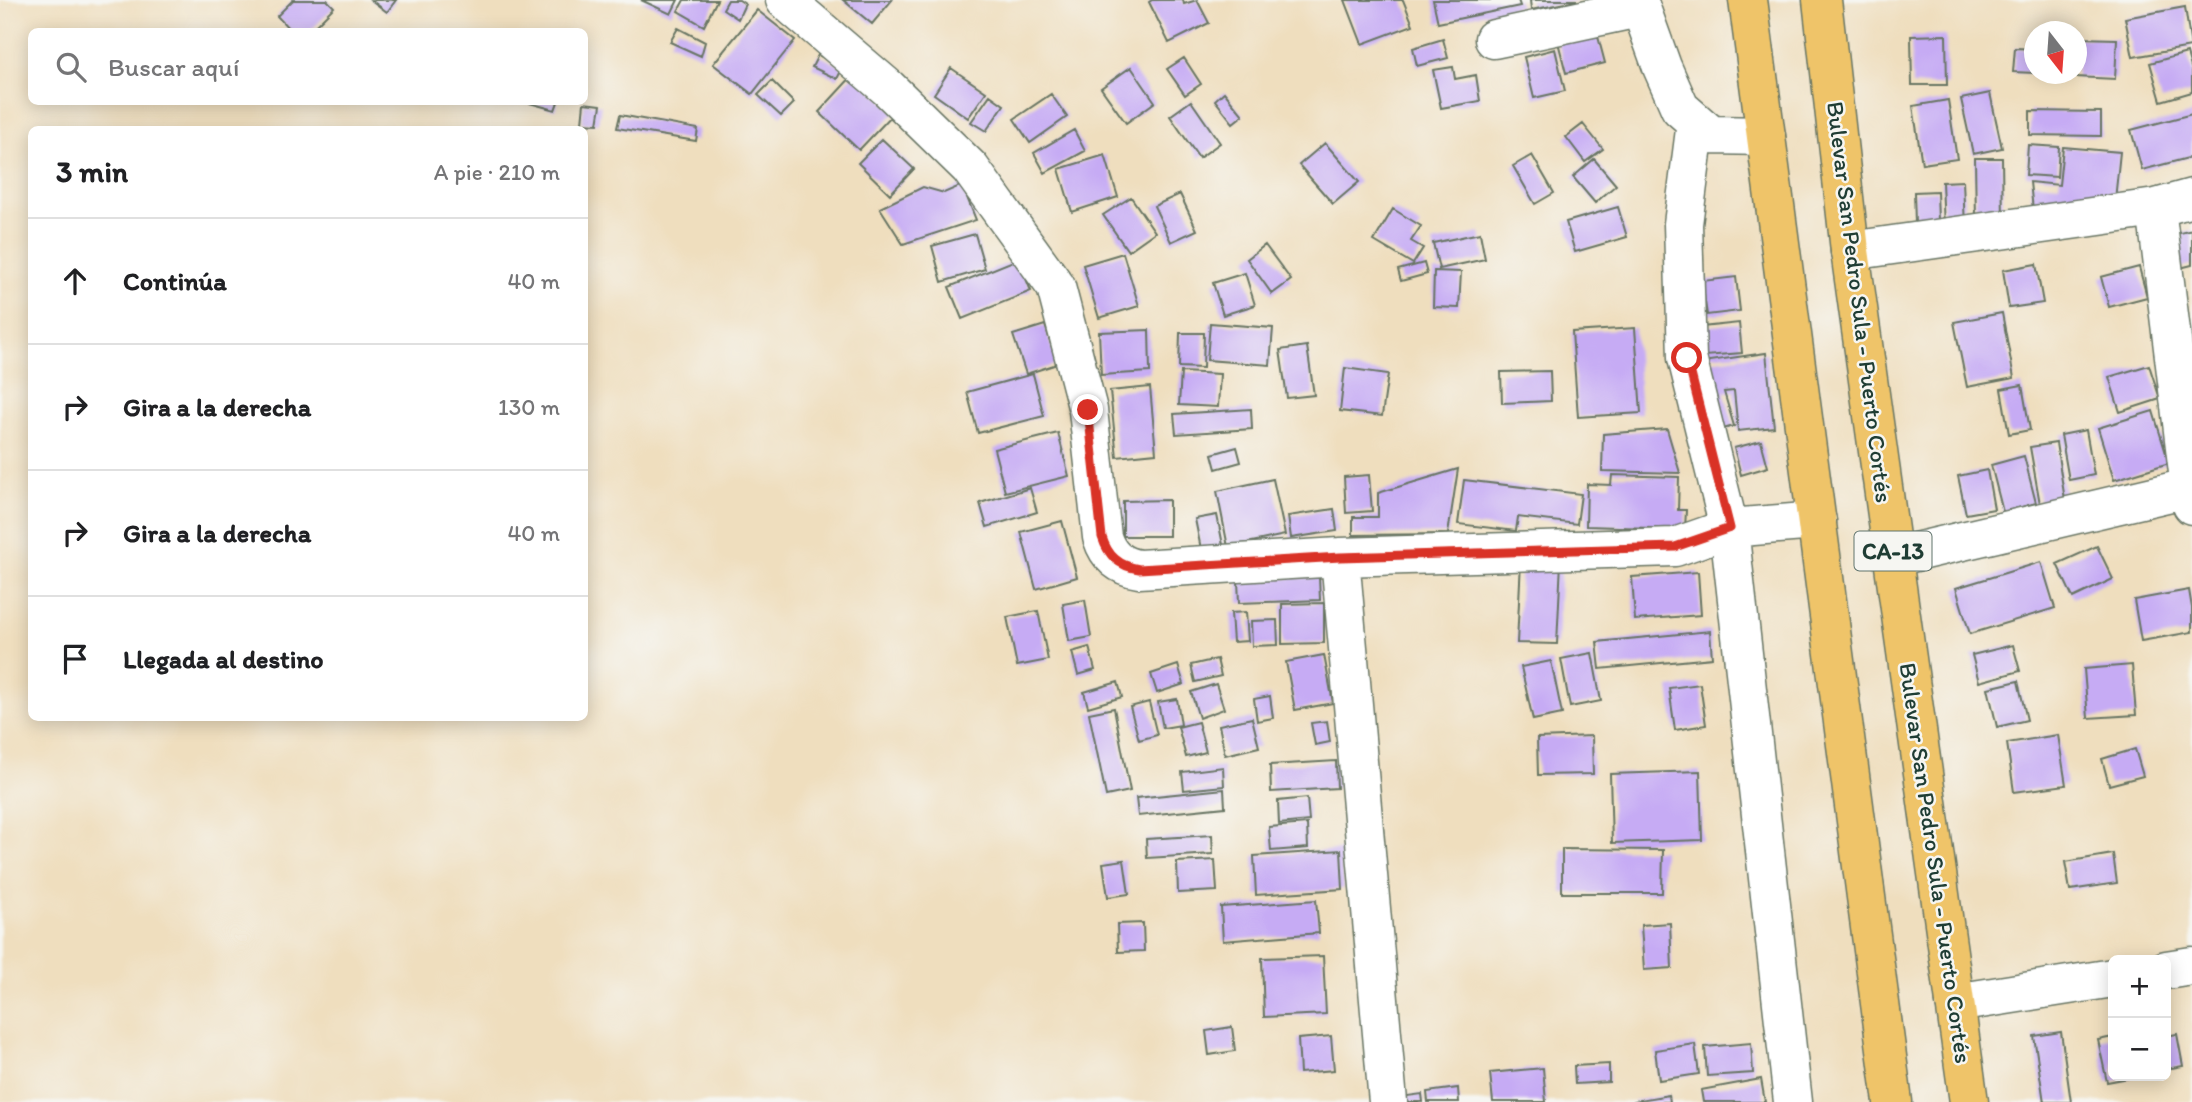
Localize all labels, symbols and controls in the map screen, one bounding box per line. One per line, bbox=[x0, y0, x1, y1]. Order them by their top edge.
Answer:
north arrow bbox=[2024, 21, 2087, 84]
search box bbox=[28, 28, 588, 105]
icon: search bbox=[52, 48, 90, 86]
text: Buscar aquí bbox=[108, 51, 239, 83]
street label: Bulevar San Pedro Sula - Puerto Cortés bbox=[1821, 100, 1899, 504]
text: 3 min bbox=[56, 153, 128, 190]
text: A pie · 210 m bbox=[434, 158, 560, 186]
icon: ahead bbox=[56, 262, 94, 300]
text: Continúa bbox=[123, 265, 227, 297]
text: 40 m bbox=[507, 267, 560, 295]
route start bbox=[1671, 342, 1702, 373]
icon: right bbox=[56, 388, 94, 426]
text: Gira a la derecha bbox=[123, 391, 311, 423]
text: 130 m bbox=[498, 393, 560, 421]
route end bbox=[1072, 394, 1103, 425]
icon: right bbox=[56, 514, 94, 552]
text: Gira a la derecha bbox=[123, 517, 311, 549]
text: 40 m bbox=[507, 519, 560, 547]
road number: CA-13 bbox=[1854, 531, 1932, 570]
icon: arrive bbox=[56, 640, 94, 678]
text: Llegada al destino bbox=[123, 643, 324, 675]
street label: Bulevar San Pedro Sula - Puerto Cortés bbox=[1894, 661, 1978, 1065]
map controls bbox=[2108, 955, 2171, 1081]
button: + bbox=[2108, 955, 2171, 1018]
button: − bbox=[2108, 1018, 2171, 1081]

